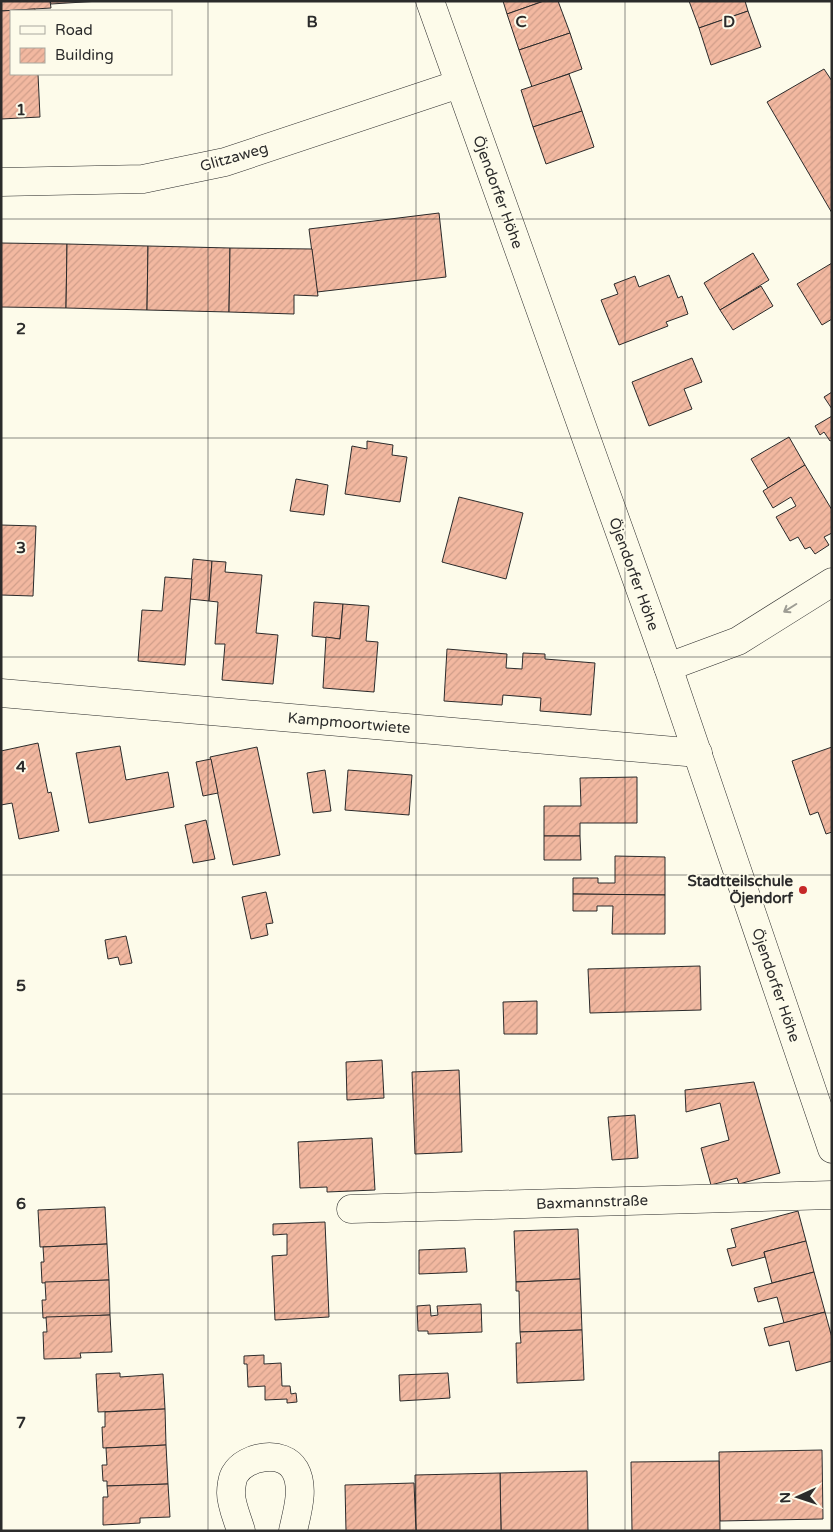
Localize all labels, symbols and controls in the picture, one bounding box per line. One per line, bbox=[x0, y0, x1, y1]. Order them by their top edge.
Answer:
legend bbox=[10, 10, 172, 75]
text: B bbox=[306, 12, 318, 32]
text: C bbox=[515, 12, 527, 32]
text: D bbox=[723, 12, 735, 32]
text: Road bbox=[55, 21, 93, 39]
text: Building bbox=[55, 46, 114, 64]
text: 1 bbox=[16, 100, 26, 120]
street label: Öjendorfer Höhe bbox=[469, 133, 527, 251]
street label: Glitzaweg bbox=[198, 139, 270, 175]
text: 2 bbox=[16, 319, 26, 339]
street label: Öjendorfer Höhe bbox=[605, 515, 663, 633]
text: 3 bbox=[16, 538, 26, 558]
one-way arrow bbox=[784, 603, 798, 613]
street label: Kampmoortwiete bbox=[287, 709, 411, 737]
text: 4 bbox=[16, 757, 26, 777]
place label: Stadtteilschule Öjendorf bbox=[688, 872, 794, 908]
marker: Stadtteilschule Öjendorf bbox=[797, 884, 809, 896]
street label: Öjendorfer Höhe bbox=[748, 926, 804, 1044]
text: 5 bbox=[16, 976, 26, 996]
street label: Baxmannstraße bbox=[536, 1191, 648, 1213]
text: 6 bbox=[16, 1194, 26, 1214]
text: 7 bbox=[16, 1413, 26, 1433]
north arrow bbox=[773, 1472, 823, 1522]
text: N bbox=[777, 1492, 794, 1504]

